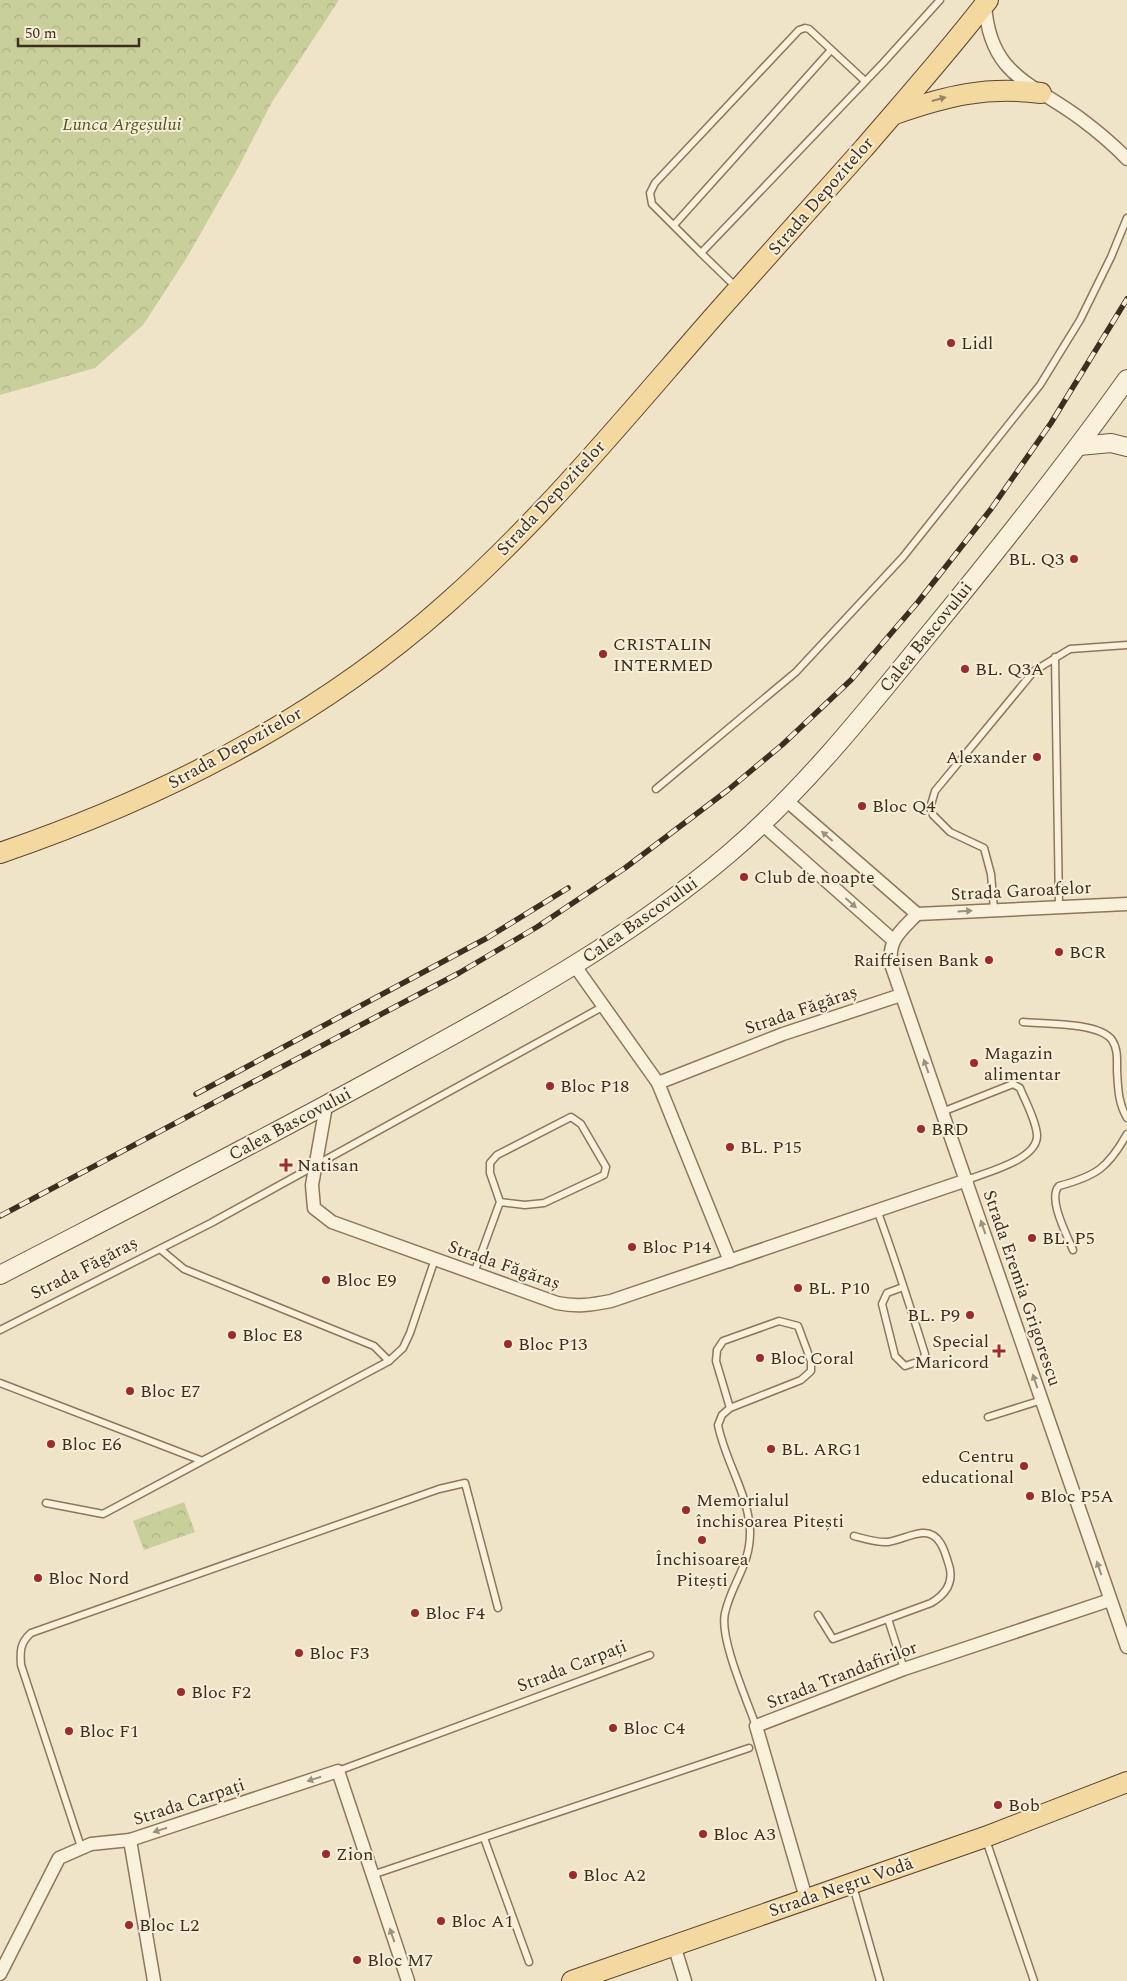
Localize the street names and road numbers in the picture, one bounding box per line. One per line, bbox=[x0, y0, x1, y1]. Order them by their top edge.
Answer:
street label: Strada Depozitelor bbox=[762, 131, 880, 261]
street label: Strada Depozitelor bbox=[490, 434, 612, 562]
street label: Calea Bascovului bbox=[873, 576, 979, 698]
street label: Strada Depozitelor bbox=[163, 700, 307, 796]
street label: Calea Bascovului bbox=[577, 870, 703, 970]
street label: Strada Garoafelor bbox=[950, 874, 1092, 908]
street label: Strada Făgăraș bbox=[741, 978, 861, 1042]
street label: Calea Bascovului bbox=[224, 1080, 356, 1168]
street label: Strada Eremia Grigorescu bbox=[976, 1186, 1068, 1390]
street label: Strada Făgăraș bbox=[26, 1229, 142, 1307]
street label: Strada Făgăraș bbox=[444, 1233, 564, 1297]
street label: Strada Carpați bbox=[513, 1633, 631, 1699]
street label: Strada Trandafirilor bbox=[763, 1634, 921, 1716]
street label: Strada Carpați bbox=[130, 1771, 248, 1833]
street label: Strada Negru Vodă bbox=[765, 1850, 917, 1924]

